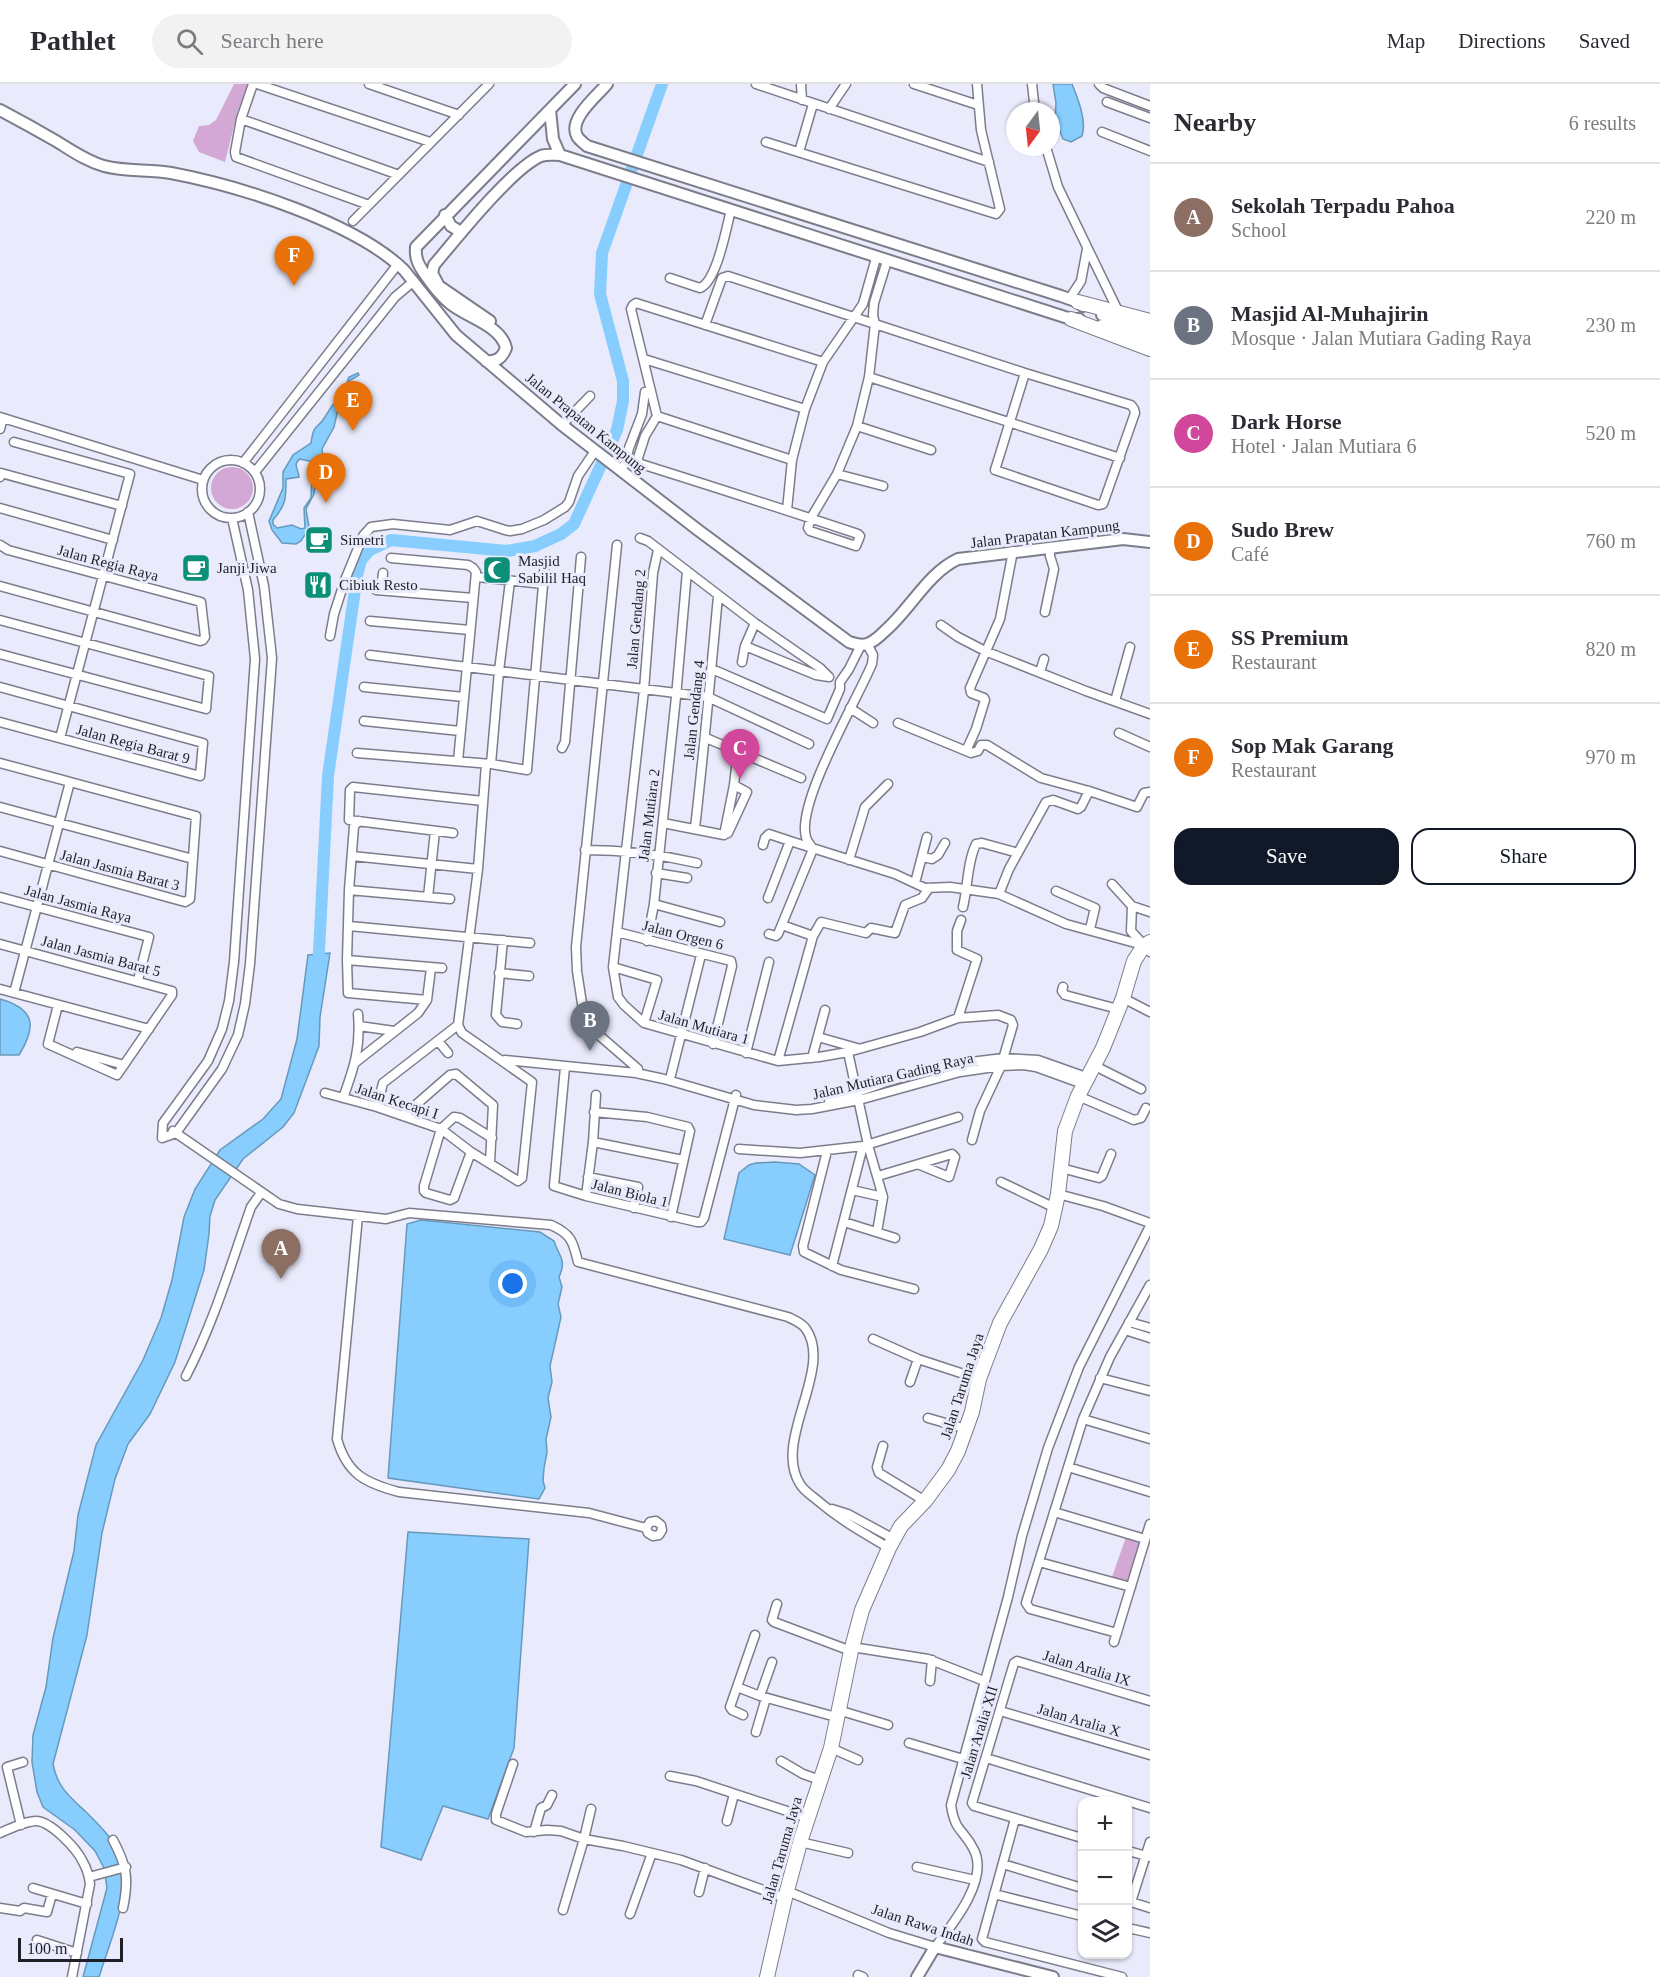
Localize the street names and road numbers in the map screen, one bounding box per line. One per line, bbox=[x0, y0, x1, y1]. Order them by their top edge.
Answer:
street label: Jalan Prapatan Kampung bbox=[523, 370, 650, 477]
street label: Jalan Prapatan Kampung bbox=[970, 517, 1121, 551]
street label: Jalan Regia Raya bbox=[56, 542, 161, 584]
street label: Jalan Gendang 2 bbox=[624, 569, 648, 669]
street label: Jalan Gendang 4 bbox=[681, 659, 707, 761]
street label: Jalan Regia Barat 9 bbox=[74, 721, 192, 767]
street label: Jalan Mutiara 2 bbox=[635, 768, 663, 862]
street label: Jalan Jasmia Barat 3 bbox=[59, 846, 181, 894]
street label: Jalan Jasmia Raya bbox=[23, 882, 134, 926]
street label: Jalan Orgen 6 bbox=[641, 917, 726, 953]
street label: Jalan Jasmia Barat 5 bbox=[40, 932, 162, 980]
street label: Jalan Mutiara 1 bbox=[657, 1006, 751, 1048]
street label: Jalan Mutiara Gading Raya bbox=[811, 1050, 975, 1102]
street label: Jalan Kecapi I bbox=[354, 1080, 440, 1122]
street label: Jalan Biola 1 bbox=[590, 1176, 670, 1210]
street label: Jalan Taruma Jaya bbox=[937, 1331, 987, 1441]
street label: Jalan Aralia IX bbox=[1041, 1647, 1133, 1689]
street label: Jalan Aralia XII bbox=[957, 1684, 1001, 1780]
street label: Jalan Aralia X bbox=[1036, 1700, 1123, 1740]
street label: Jalan Taruma Jaya bbox=[759, 1794, 805, 1905]
street label: Jalan Rawa Indah bbox=[870, 1901, 977, 1949]

